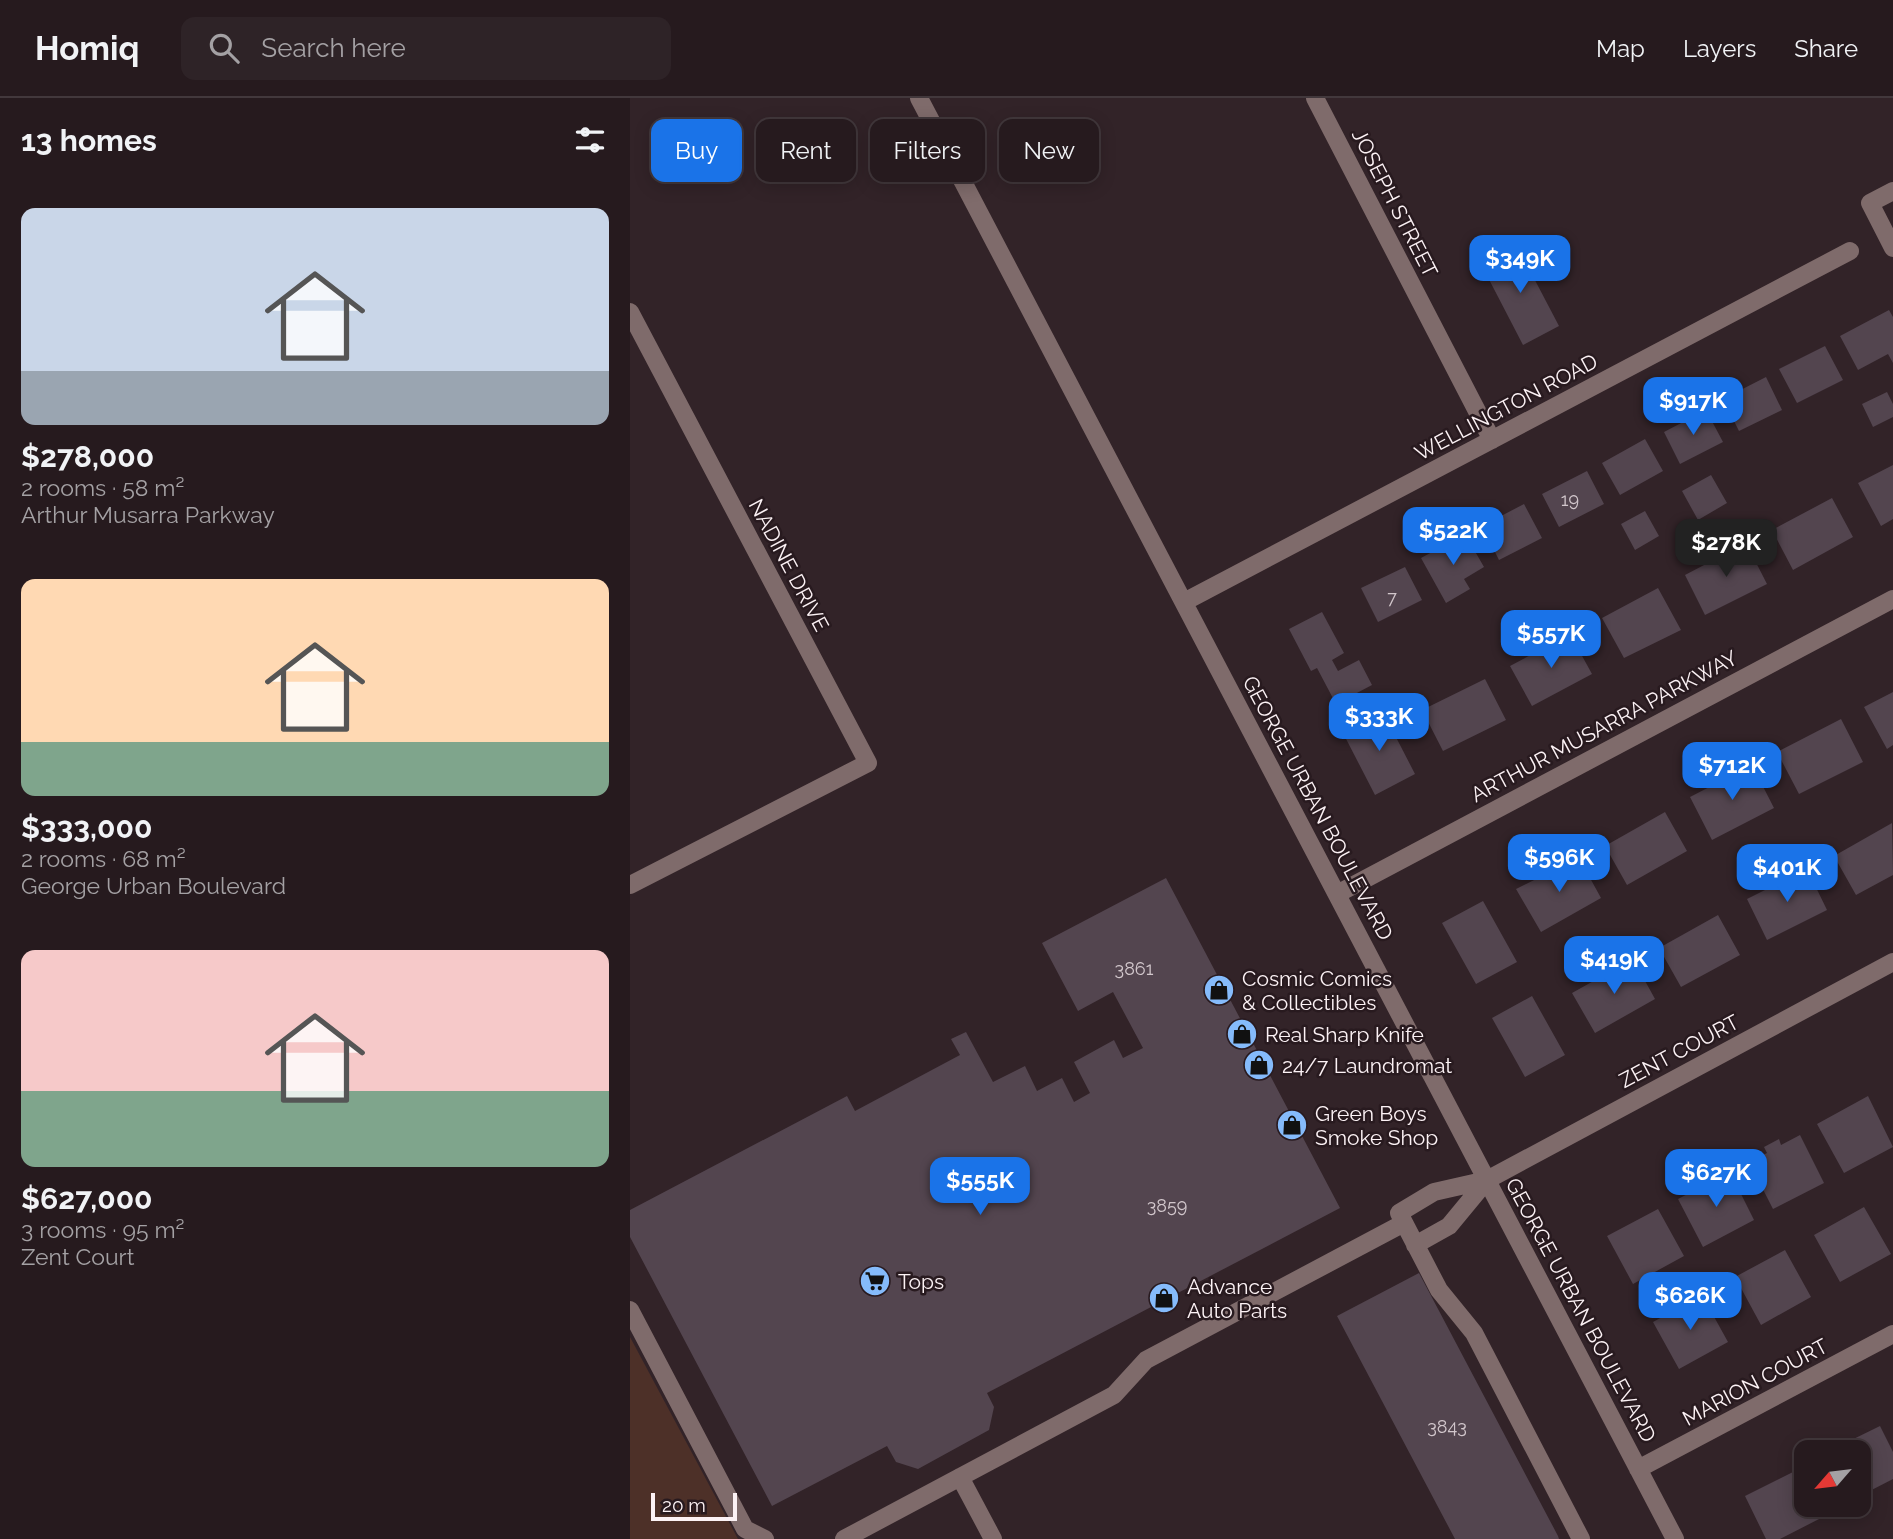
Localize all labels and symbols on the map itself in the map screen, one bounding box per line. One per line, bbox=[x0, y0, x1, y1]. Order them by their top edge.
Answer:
street label: JOSEPH STREET bbox=[1347, 125, 1443, 281]
pin: $349K bbox=[1471, 236, 1569, 295]
street label: WELLINGTON ROAD bbox=[1410, 348, 1602, 466]
pin: $917K bbox=[1644, 378, 1742, 437]
house number: 19 bbox=[1561, 489, 1579, 510]
street label: NADINE DRIVE bbox=[744, 495, 834, 635]
pin: $522K bbox=[1404, 508, 1502, 567]
pin: $278K bbox=[1677, 519, 1775, 579]
house number: 7 bbox=[1387, 587, 1397, 608]
pin: $557K bbox=[1502, 610, 1600, 670]
street label: ARTHUR MUSARRA PARKWAY bbox=[1466, 645, 1742, 807]
street label: GEORGE URBAN BOULEVARD bbox=[1238, 672, 1398, 944]
pin: $333K bbox=[1330, 694, 1428, 753]
pin: $712K bbox=[1683, 742, 1781, 802]
pin: $596K bbox=[1510, 834, 1608, 894]
pin: $401K bbox=[1738, 844, 1836, 904]
pin: $419K bbox=[1565, 936, 1663, 996]
house number: 3861 bbox=[1115, 958, 1154, 979]
place label: Cosmic Comics & Collectibles bbox=[1242, 966, 1392, 1015]
shop icon: Cosmic Comics & Collectibles bbox=[1202, 973, 1236, 1007]
street label: ZENT COURT bbox=[1615, 1009, 1743, 1093]
shop icon: Real Sharp Knife bbox=[1225, 1017, 1259, 1051]
place label: Real Sharp Knife bbox=[1265, 1022, 1424, 1047]
shop icon: 24/7 Laundromat bbox=[1242, 1048, 1276, 1082]
place label: 24/7 Laundromat bbox=[1282, 1053, 1452, 1078]
place label: Green Boys Smoke Shop bbox=[1315, 1101, 1438, 1150]
shop icon: Green Boys Smoke Shop bbox=[1275, 1108, 1309, 1142]
pin: $627K bbox=[1667, 1150, 1765, 1209]
pin: $555K bbox=[931, 1158, 1029, 1217]
street label: GEORGE URBAN BOULEVARD bbox=[1501, 1174, 1661, 1446]
house number: 3859 bbox=[1147, 1195, 1187, 1216]
supermarket icon: Tops bbox=[858, 1264, 892, 1298]
place label: Tops bbox=[898, 1269, 944, 1294]
pin: $626K bbox=[1641, 1272, 1739, 1332]
place label: Advance Auto Parts bbox=[1187, 1274, 1287, 1323]
shop icon: Advance Auto Parts bbox=[1147, 1281, 1181, 1315]
street label: MARION COURT bbox=[1678, 1333, 1832, 1431]
house number: 3843 bbox=[1427, 1416, 1467, 1437]
north arrow bbox=[1794, 1440, 1871, 1517]
scale bar bbox=[651, 1490, 737, 1522]

